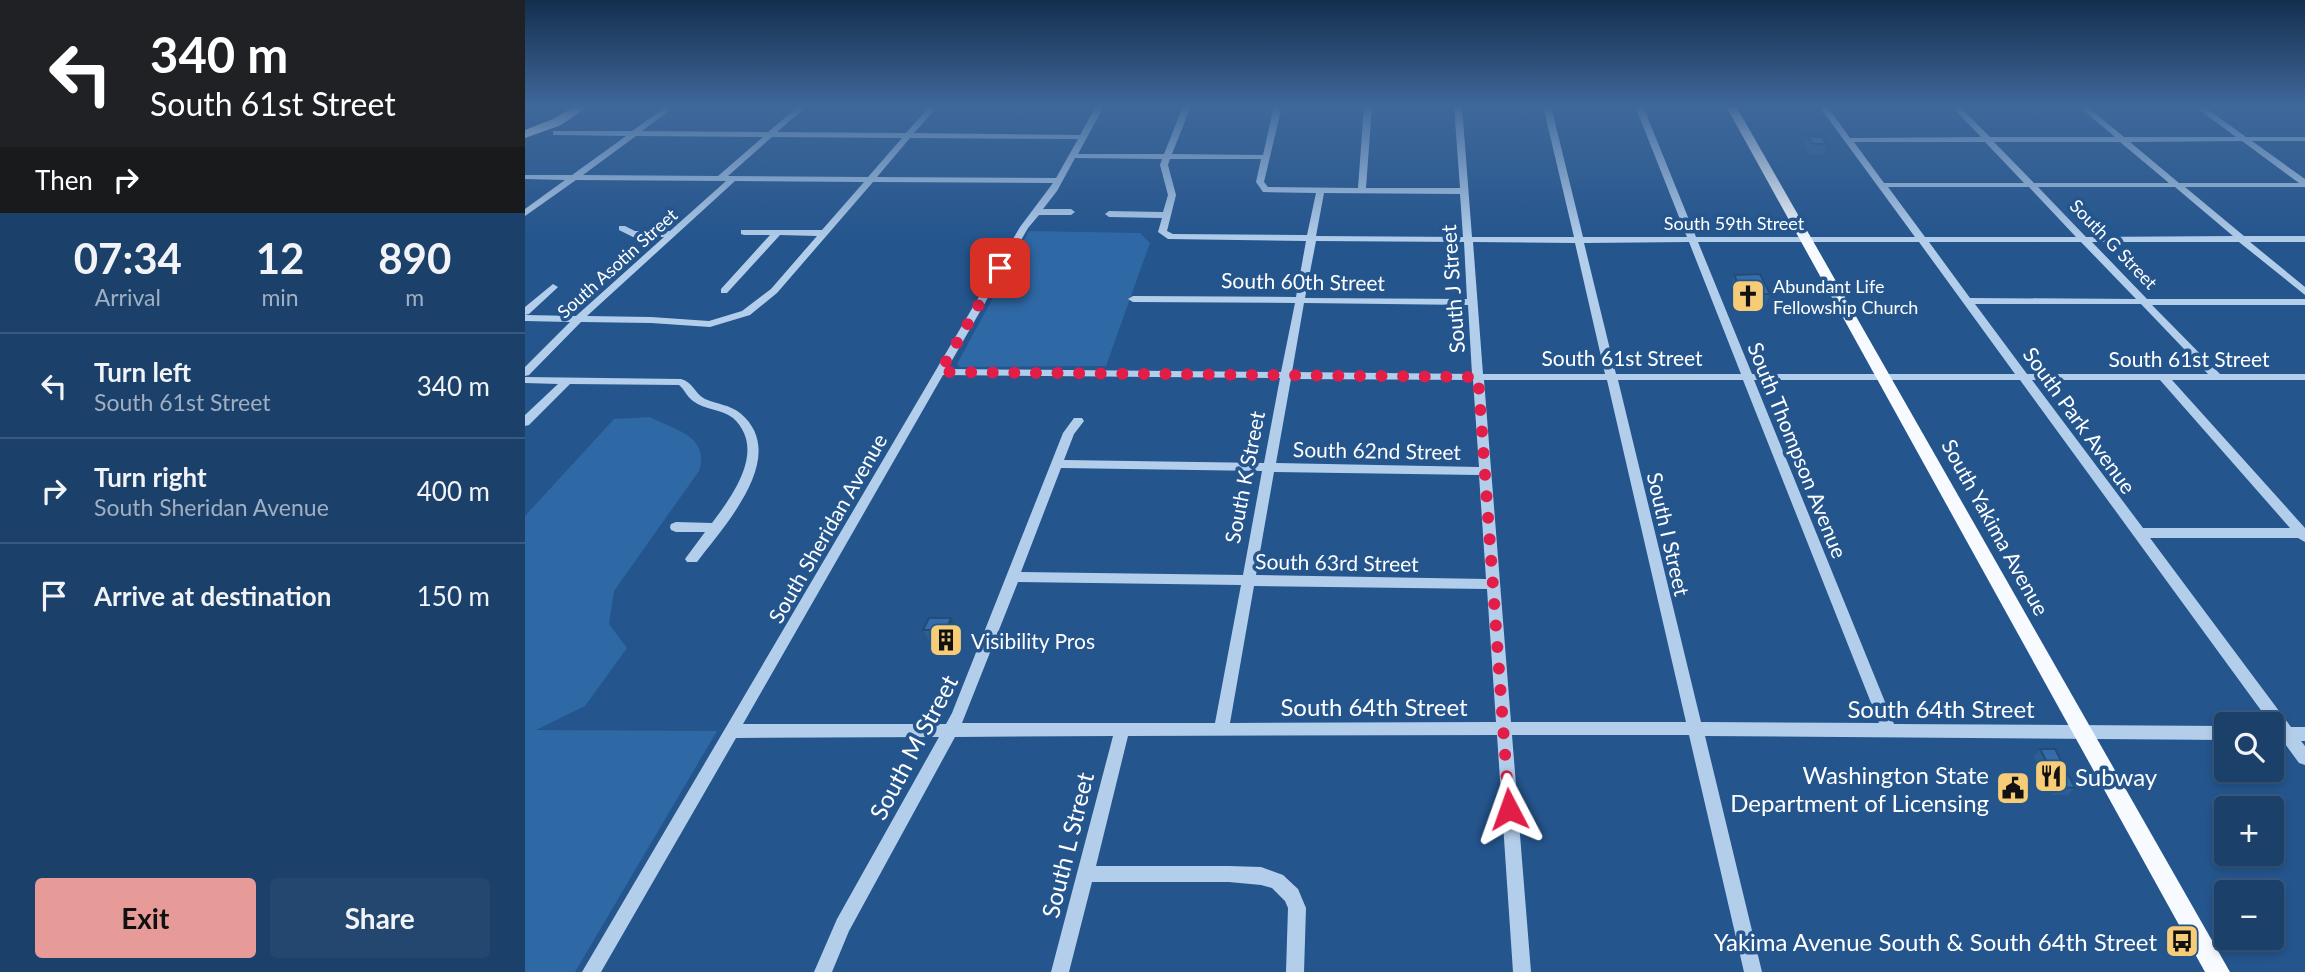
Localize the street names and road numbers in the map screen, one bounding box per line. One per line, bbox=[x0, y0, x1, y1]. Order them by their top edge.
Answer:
street label: South G Street bbox=[2066, 195, 2163, 294]
street label: South Asotin Street bbox=[553, 203, 682, 323]
street label: South 59th Street bbox=[1664, 212, 1805, 234]
street label: South J Street bbox=[1435, 224, 1469, 354]
street label: South 60th Street bbox=[1221, 267, 1386, 295]
street label: South Thompson Avenue bbox=[1743, 338, 1853, 562]
street label: South Park Avenue bbox=[2019, 342, 2141, 498]
street label: South 61st Street bbox=[1541, 345, 1703, 370]
street label: South 61st Street bbox=[2108, 346, 2270, 371]
street label: South K Street bbox=[1219, 408, 1269, 545]
street label: South Sheridan Avenue bbox=[763, 429, 891, 627]
street label: South Yakima Avenue bbox=[1937, 435, 2055, 619]
street label: South 62nd Street bbox=[1293, 436, 1462, 464]
street label: South I Street bbox=[1643, 470, 1695, 599]
street label: South 63rd Street bbox=[1255, 548, 1419, 576]
street label: South M Street bbox=[863, 669, 963, 824]
street label: South 64th Street bbox=[1280, 692, 1468, 721]
street label: South 64th Street bbox=[1847, 694, 2035, 723]
street label: South L Street bbox=[1035, 769, 1099, 921]

